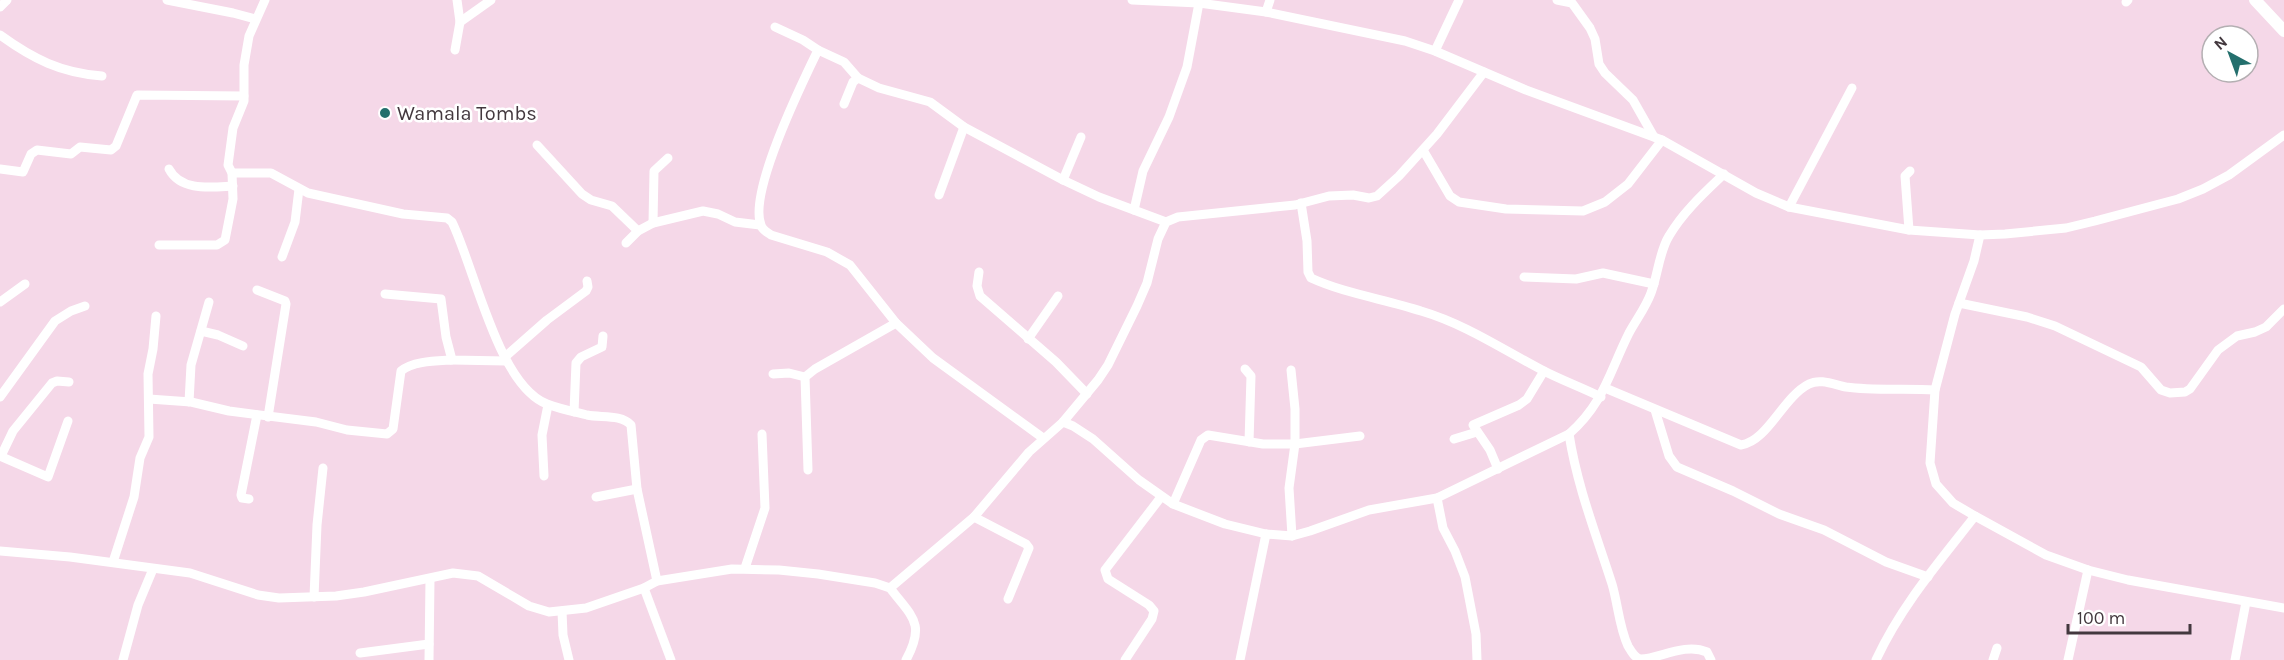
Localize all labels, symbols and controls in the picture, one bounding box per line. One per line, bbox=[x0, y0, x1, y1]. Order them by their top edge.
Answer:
north arrow bbox=[2200, 24, 2260, 84]
text: N bbox=[2210, 32, 2231, 54]
place label: Wamala Tombs bbox=[397, 102, 537, 125]
marker: Wamala Tombs bbox=[378, 106, 392, 120]
scale bar bbox=[2068, 597, 2190, 635]
text: 100 m bbox=[2077, 607, 2125, 629]

